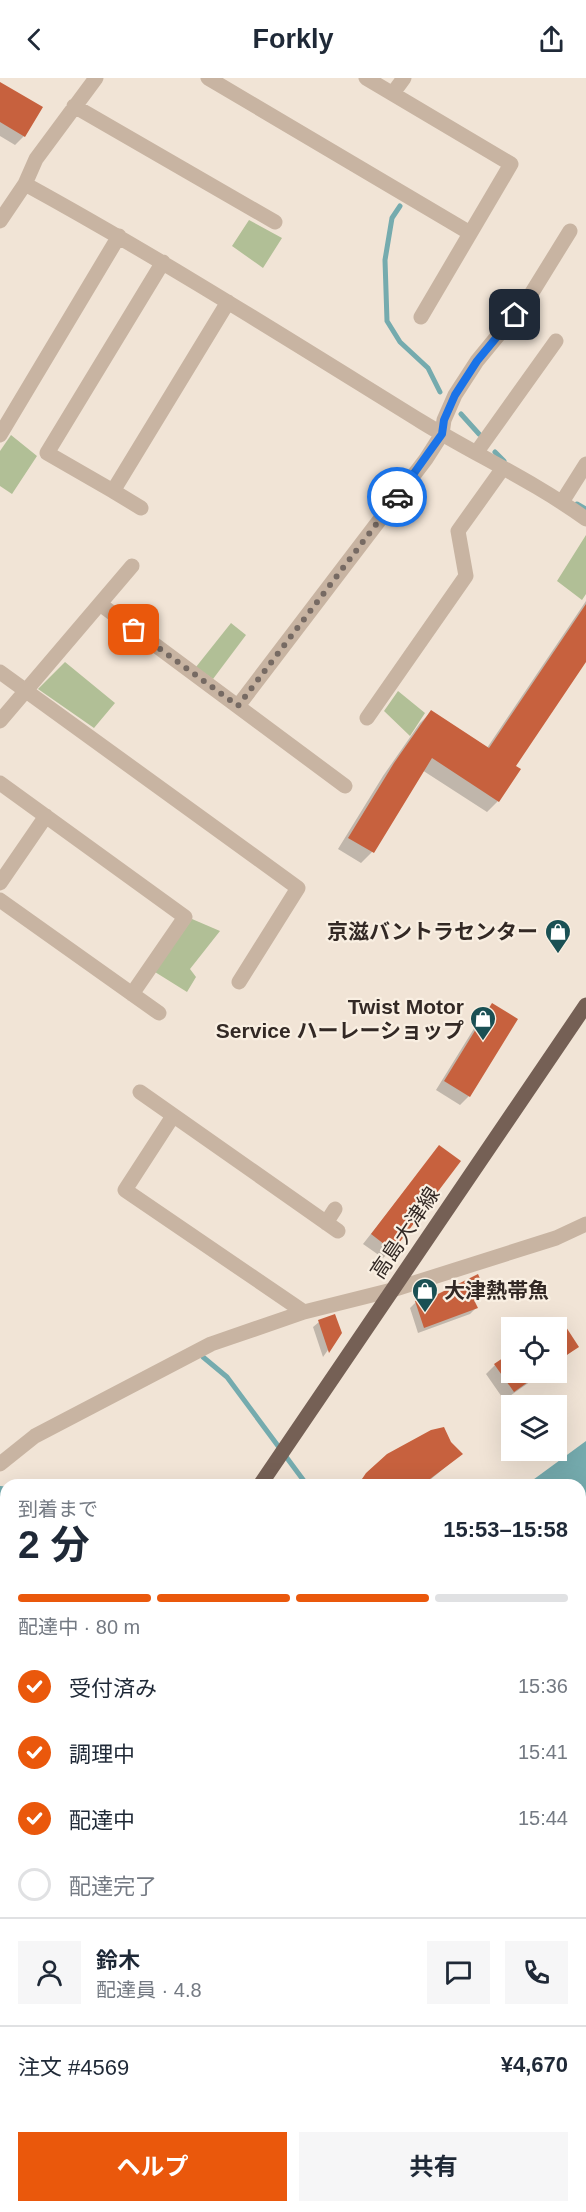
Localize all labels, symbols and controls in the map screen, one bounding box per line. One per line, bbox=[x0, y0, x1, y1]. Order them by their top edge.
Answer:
icon: back bbox=[18, 23, 51, 56]
icon: share bbox=[535, 23, 568, 56]
text: Forkly bbox=[252, 24, 334, 54]
pin bbox=[489, 289, 540, 340]
icon: home bbox=[498, 298, 531, 331]
courier bbox=[367, 467, 427, 527]
icon: car bbox=[381, 481, 414, 514]
pin bbox=[108, 604, 159, 655]
icon: bag bbox=[117, 613, 150, 646]
shop icon: 京滋バントラセンター bbox=[543, 917, 573, 955]
place label: 京滋バントラセンター bbox=[327, 920, 538, 943]
place label: Twist Motor Service ハーレーショップ bbox=[216, 995, 464, 1042]
shop icon: Twist Motor Service ハーレーショップ bbox=[468, 1004, 498, 1042]
street label: 高島大津線 bbox=[366, 1183, 443, 1283]
shop icon: 大津熱帯魚 bbox=[410, 1276, 440, 1314]
place label: 大津熱帯魚 bbox=[444, 1279, 549, 1302]
map controls bbox=[501, 1317, 567, 1461]
button: locate bbox=[501, 1317, 567, 1383]
button: layers bbox=[501, 1395, 567, 1461]
text: 到着まで bbox=[18, 1498, 98, 1520]
text: 15:53–15:58 bbox=[443, 1517, 568, 1542]
text: 2 分 bbox=[18, 1523, 90, 1566]
text: 配達中 · 80 m bbox=[18, 1616, 140, 1638]
icon: check bbox=[18, 1670, 51, 1703]
text: 15:36 bbox=[518, 1675, 568, 1697]
text: 受付済み bbox=[69, 1676, 157, 1701]
icon: check bbox=[18, 1736, 51, 1769]
text: 15:41 bbox=[518, 1741, 568, 1763]
text: 調理中 bbox=[69, 1742, 135, 1767]
icon: check bbox=[18, 1802, 51, 1835]
text: 15:44 bbox=[518, 1807, 568, 1829]
text: 配達中 bbox=[69, 1808, 135, 1833]
text: 配達完了 bbox=[69, 1874, 157, 1899]
button: person bbox=[18, 1941, 81, 2004]
button: chat bbox=[427, 1941, 490, 2004]
button: phone bbox=[505, 1941, 568, 2004]
text: 鈴木 bbox=[96, 1948, 140, 1973]
text: 配達員 · 4.8 bbox=[96, 1979, 202, 2001]
text: ¥4,670 bbox=[501, 2052, 568, 2077]
text: 注文 #4569 bbox=[18, 2055, 129, 2080]
button: ヘルプ bbox=[18, 2132, 287, 2201]
button: 共有 bbox=[299, 2132, 568, 2201]

